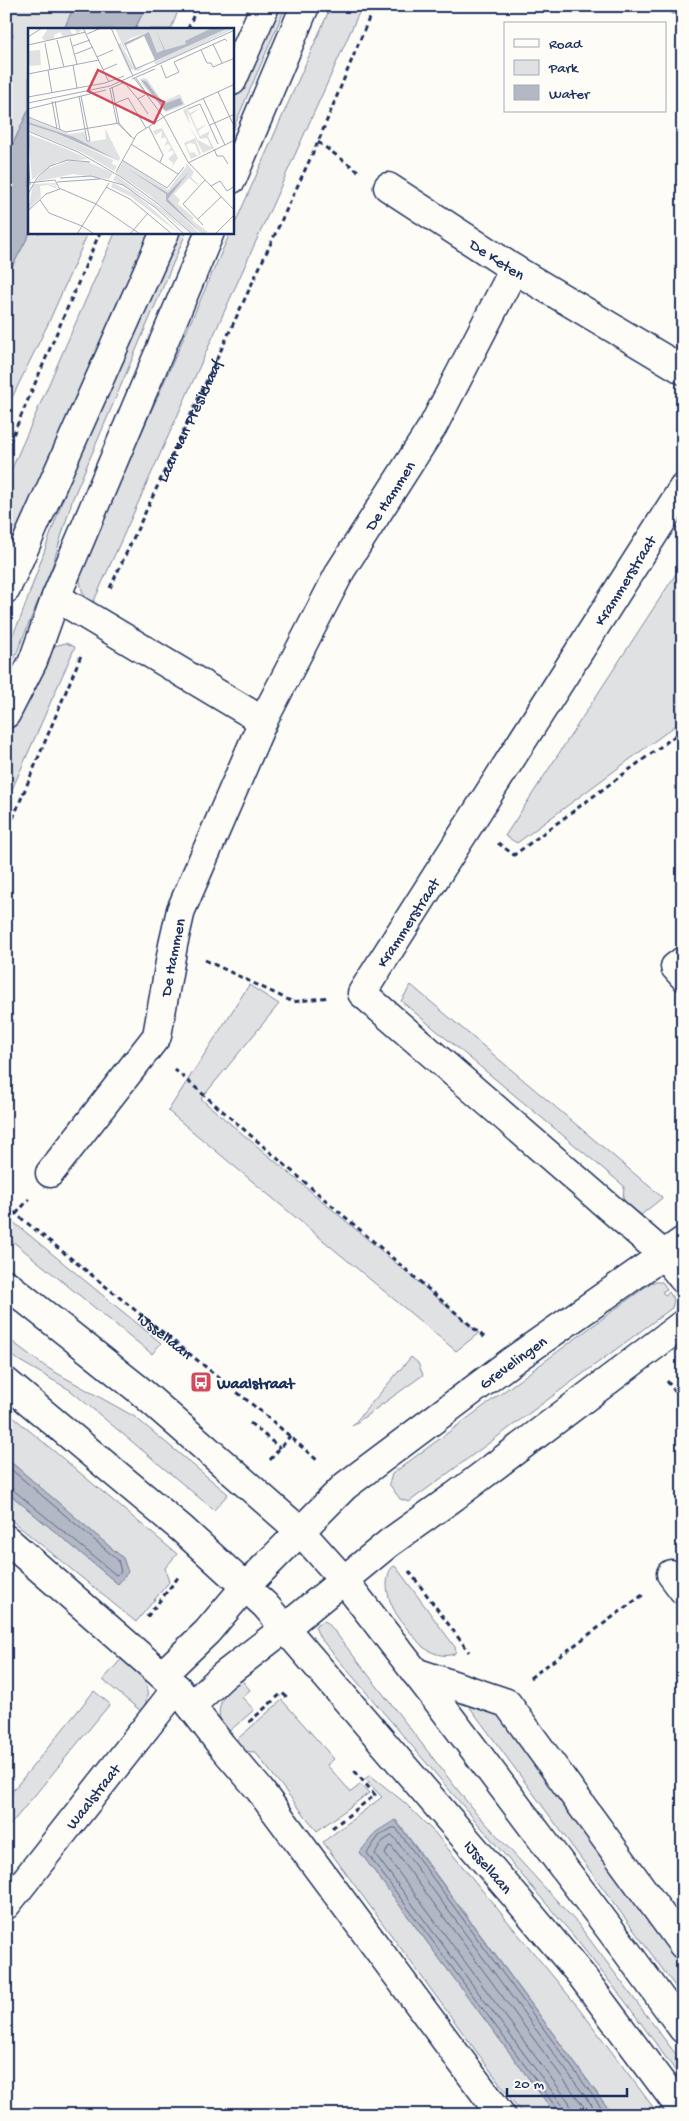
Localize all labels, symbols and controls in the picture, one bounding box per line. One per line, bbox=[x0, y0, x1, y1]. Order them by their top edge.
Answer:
legend bbox=[504, 22, 666, 112]
inset map bbox=[28, 28, 234, 234]
text: Road bbox=[549, 36, 583, 54]
text: Park bbox=[548, 60, 579, 78]
text: Water bbox=[549, 86, 591, 104]
street label: De Keten bbox=[464, 236, 527, 286]
street label: Laan van Presikhaaf bbox=[155, 357, 229, 486]
street label: De Hammen bbox=[362, 458, 421, 536]
street label: Krammerstraat bbox=[592, 532, 663, 630]
street label: Krammerstraat bbox=[374, 875, 447, 972]
street label: De Hammen bbox=[158, 917, 192, 999]
street label: IJssellaan bbox=[132, 1310, 195, 1365]
street label: Grevelingen bbox=[477, 1333, 552, 1395]
bus stop icon: Waalstraat bbox=[189, 1370, 213, 1394]
place label: Waalstraat bbox=[216, 1376, 296, 1395]
street label: Waalstraat bbox=[63, 1761, 127, 1834]
street label: IJssellaan bbox=[458, 1838, 515, 1899]
scale bar bbox=[507, 2066, 626, 2098]
text: 20 m bbox=[514, 2076, 544, 2094]

